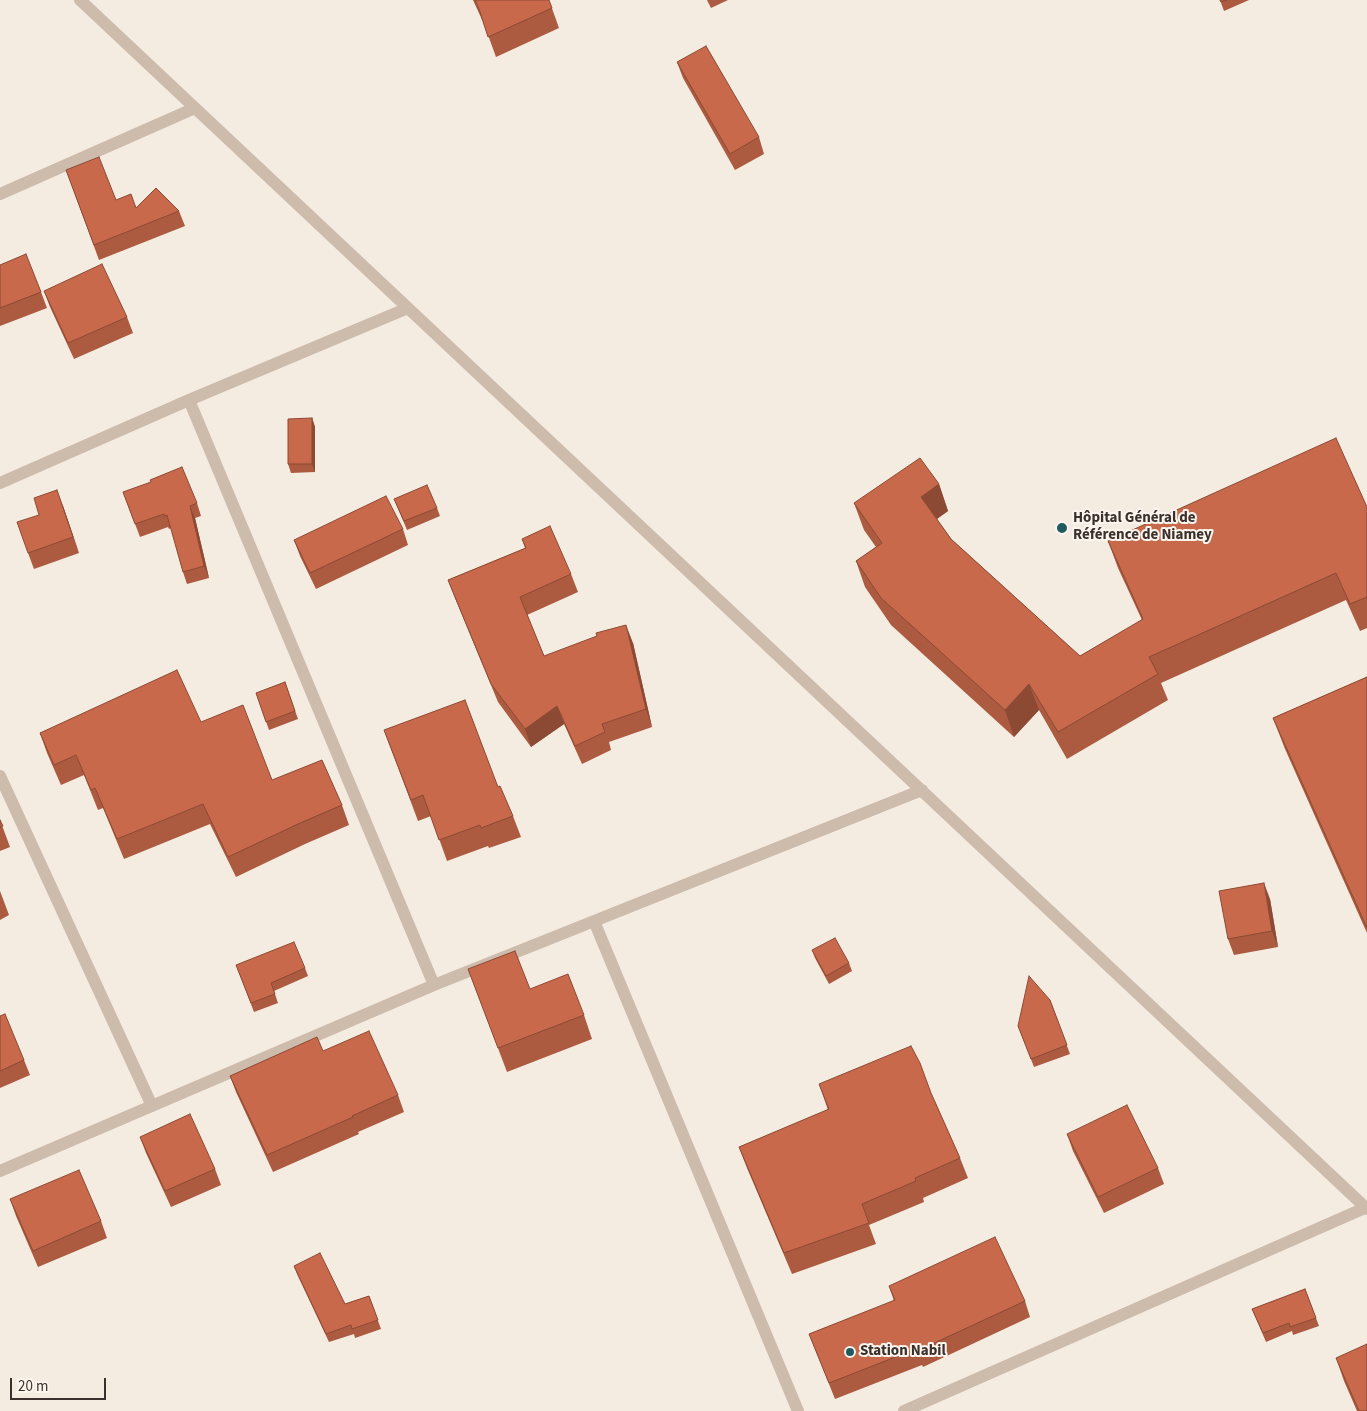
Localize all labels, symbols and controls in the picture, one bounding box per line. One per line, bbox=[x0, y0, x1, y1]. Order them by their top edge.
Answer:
place label: Hôpital Général de Référence de Niamey bbox=[1073, 510, 1212, 545]
marker: Hôpital Général de Référence de Niamey bbox=[1055, 521, 1069, 535]
place label: Station Nabil bbox=[860, 1343, 946, 1361]
marker: Station Nabil bbox=[844, 1346, 856, 1358]
scale bar bbox=[12, 1368, 109, 1400]
text: 20 m bbox=[18, 1376, 48, 1397]

